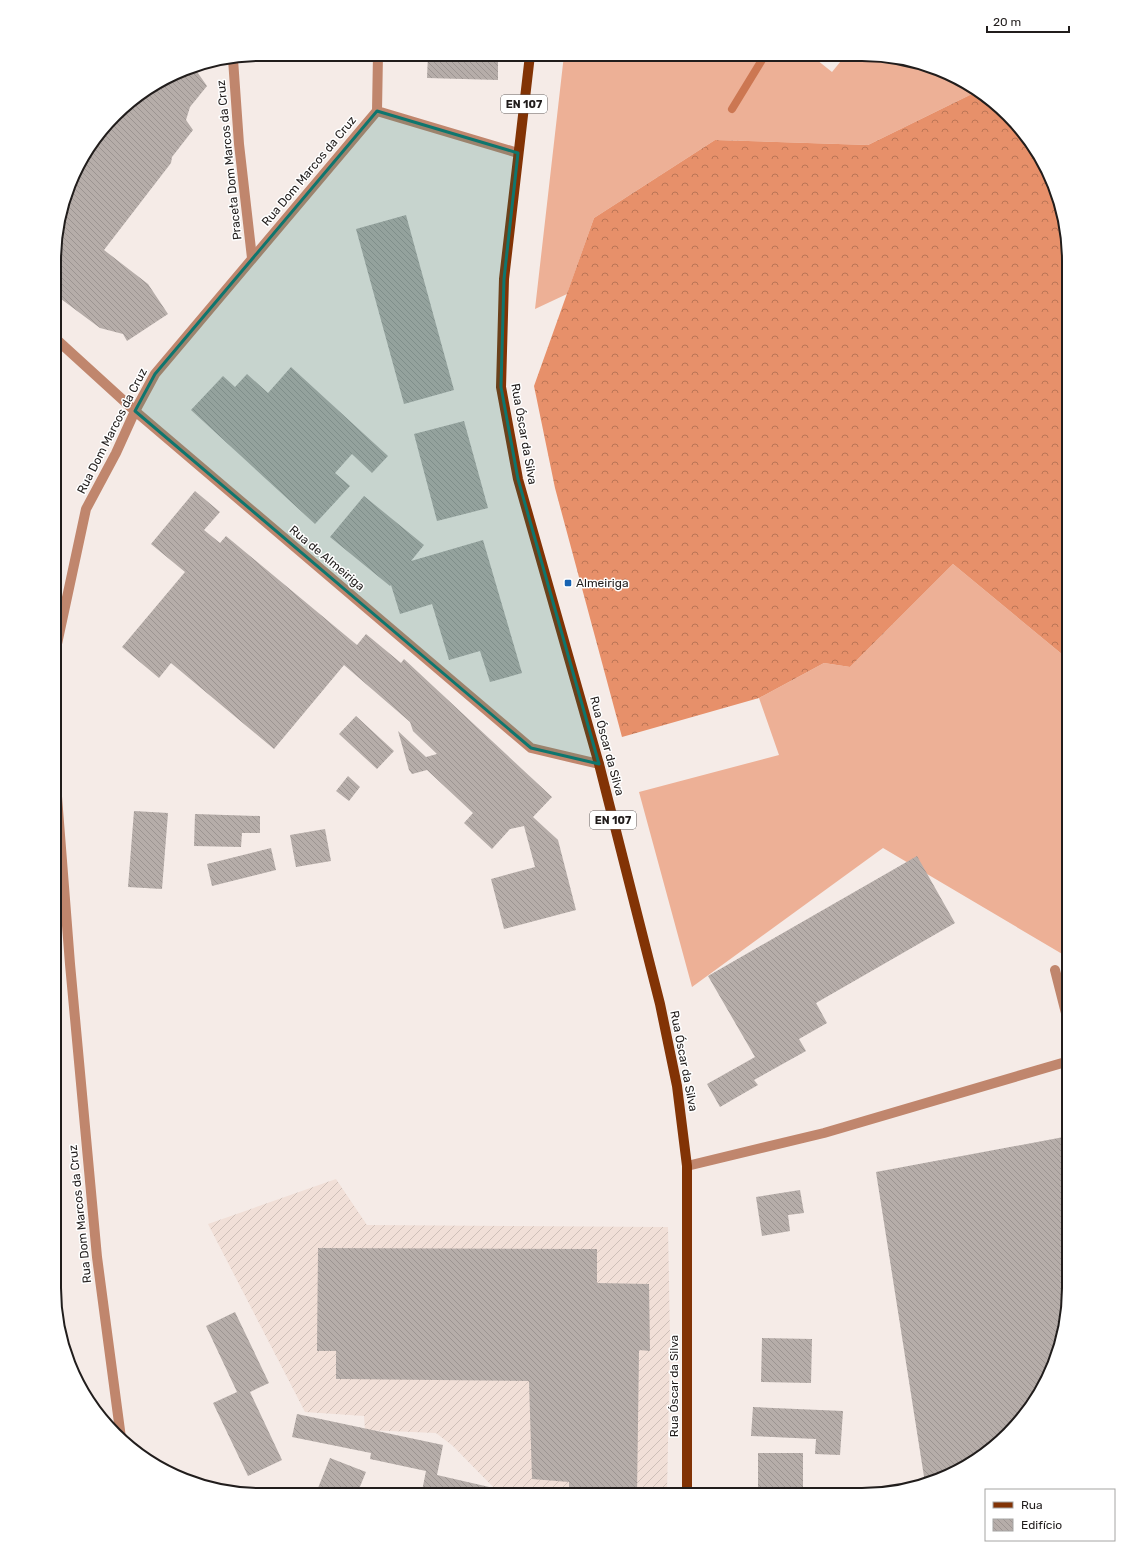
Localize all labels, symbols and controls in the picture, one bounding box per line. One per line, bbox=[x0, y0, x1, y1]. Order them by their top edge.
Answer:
scale bar bbox=[987, 8, 1069, 34]
text: 20 m bbox=[993, 15, 1021, 29]
street label: Praceta Dom Marcos da Cruz bbox=[214, 79, 244, 241]
road number: EN 107 bbox=[501, 95, 547, 113]
street label: Rua Dom Marcos da Cruz bbox=[259, 113, 359, 229]
street label: Rua Dom Marcos da Cruz bbox=[74, 366, 150, 496]
street label: Rua Óscar da Silva bbox=[508, 382, 540, 486]
street label: Rua de Almeiriga bbox=[287, 523, 367, 593]
place label: Almeiriga bbox=[576, 576, 629, 590]
marker: Almeiriga bbox=[563, 578, 573, 588]
street label: Rua Óscar da Silva bbox=[587, 695, 627, 797]
road number: EN 107 bbox=[590, 811, 636, 829]
street label: Rua Óscar da Silva bbox=[667, 1009, 701, 1113]
street label: Rua Dom Marcos da Cruz bbox=[66, 1144, 94, 1284]
street label: Rua Óscar da Silva bbox=[667, 1335, 681, 1437]
legend bbox=[985, 1489, 1115, 1541]
text: Rua bbox=[1021, 1498, 1043, 1512]
text: Edifício bbox=[1021, 1518, 1062, 1532]

